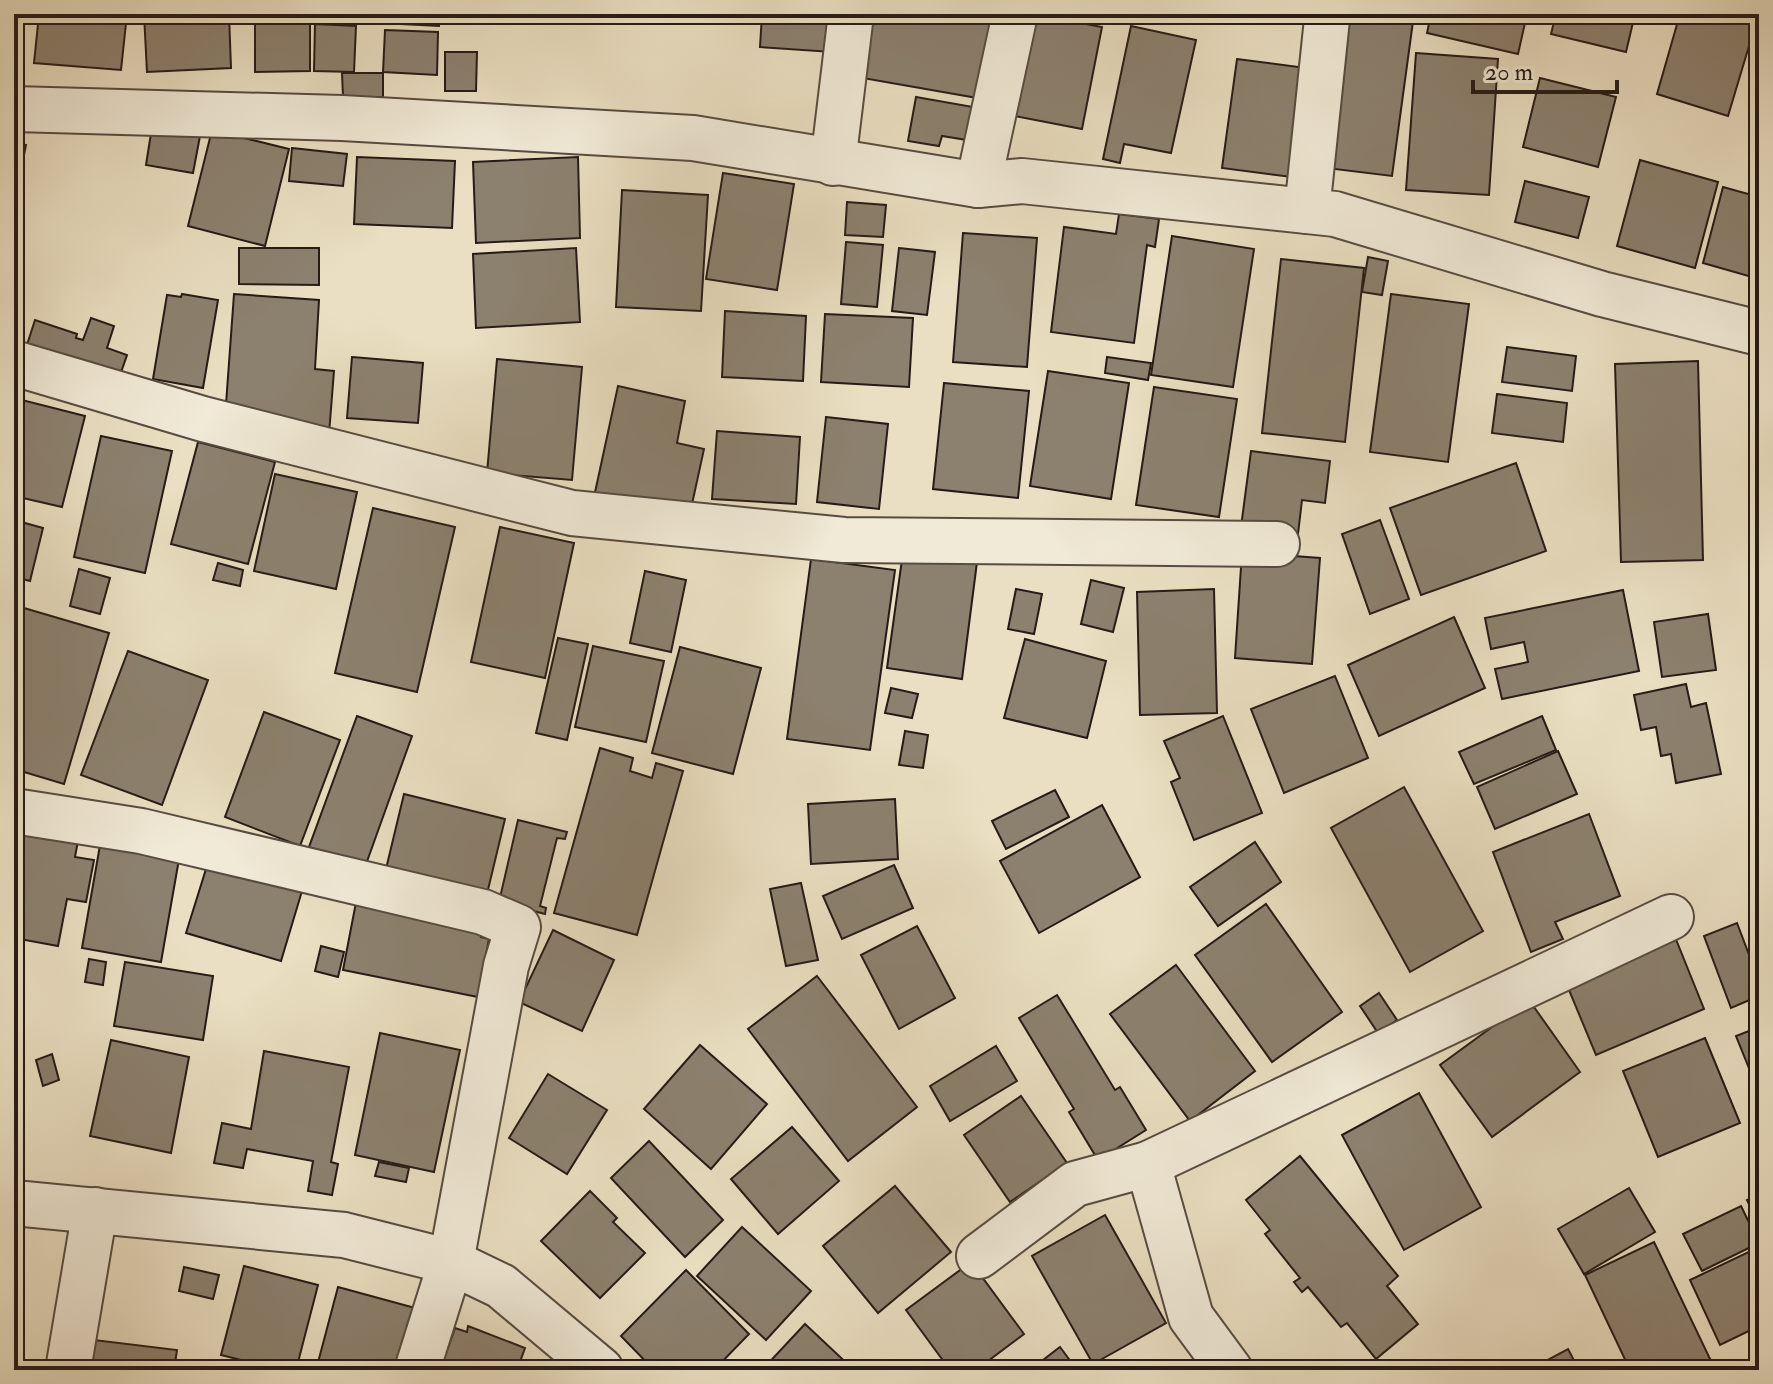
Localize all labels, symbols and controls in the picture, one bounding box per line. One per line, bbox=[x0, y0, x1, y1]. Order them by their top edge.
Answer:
scale bar bbox=[1473, 44, 1617, 94]
text: 20 m bbox=[1485, 57, 1534, 88]

